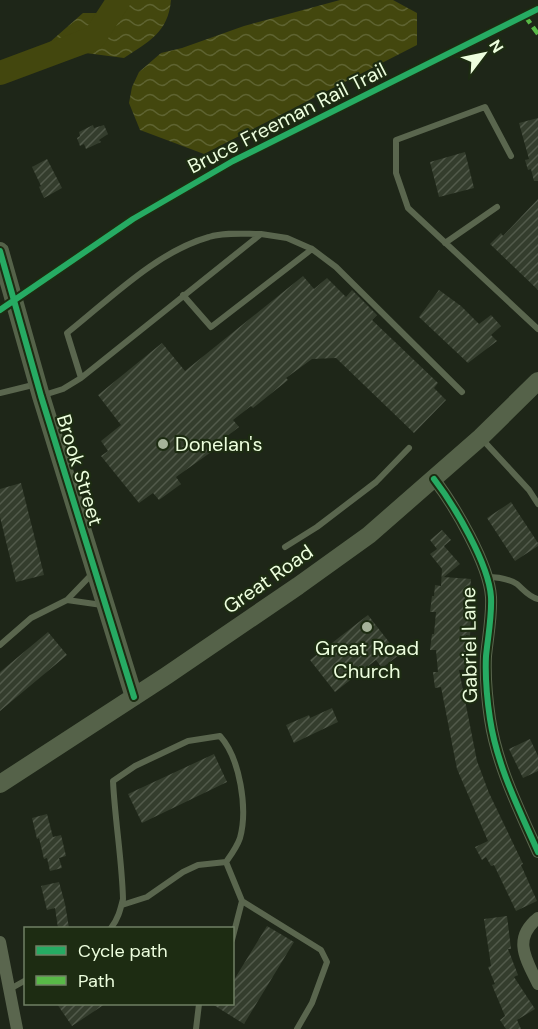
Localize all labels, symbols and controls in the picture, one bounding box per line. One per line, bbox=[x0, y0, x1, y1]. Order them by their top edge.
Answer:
north arrow bbox=[454, 24, 514, 84]
text: N bbox=[484, 36, 508, 57]
street label: Bruce Freeman Rail Trail bbox=[183, 57, 391, 179]
street label: Brook Street bbox=[51, 411, 109, 529]
place label: Donelan's bbox=[175, 431, 263, 457]
marker: Donelan's bbox=[156, 437, 170, 451]
street label: Great Road bbox=[218, 539, 318, 619]
street label: Gabriel Lane bbox=[455, 587, 483, 703]
marker: Great Road Church bbox=[360, 620, 374, 634]
place label: Great Road Church bbox=[315, 635, 419, 684]
legend bbox=[24, 927, 234, 1005]
text: Cycle path bbox=[78, 939, 168, 963]
text: Path bbox=[78, 969, 115, 993]

